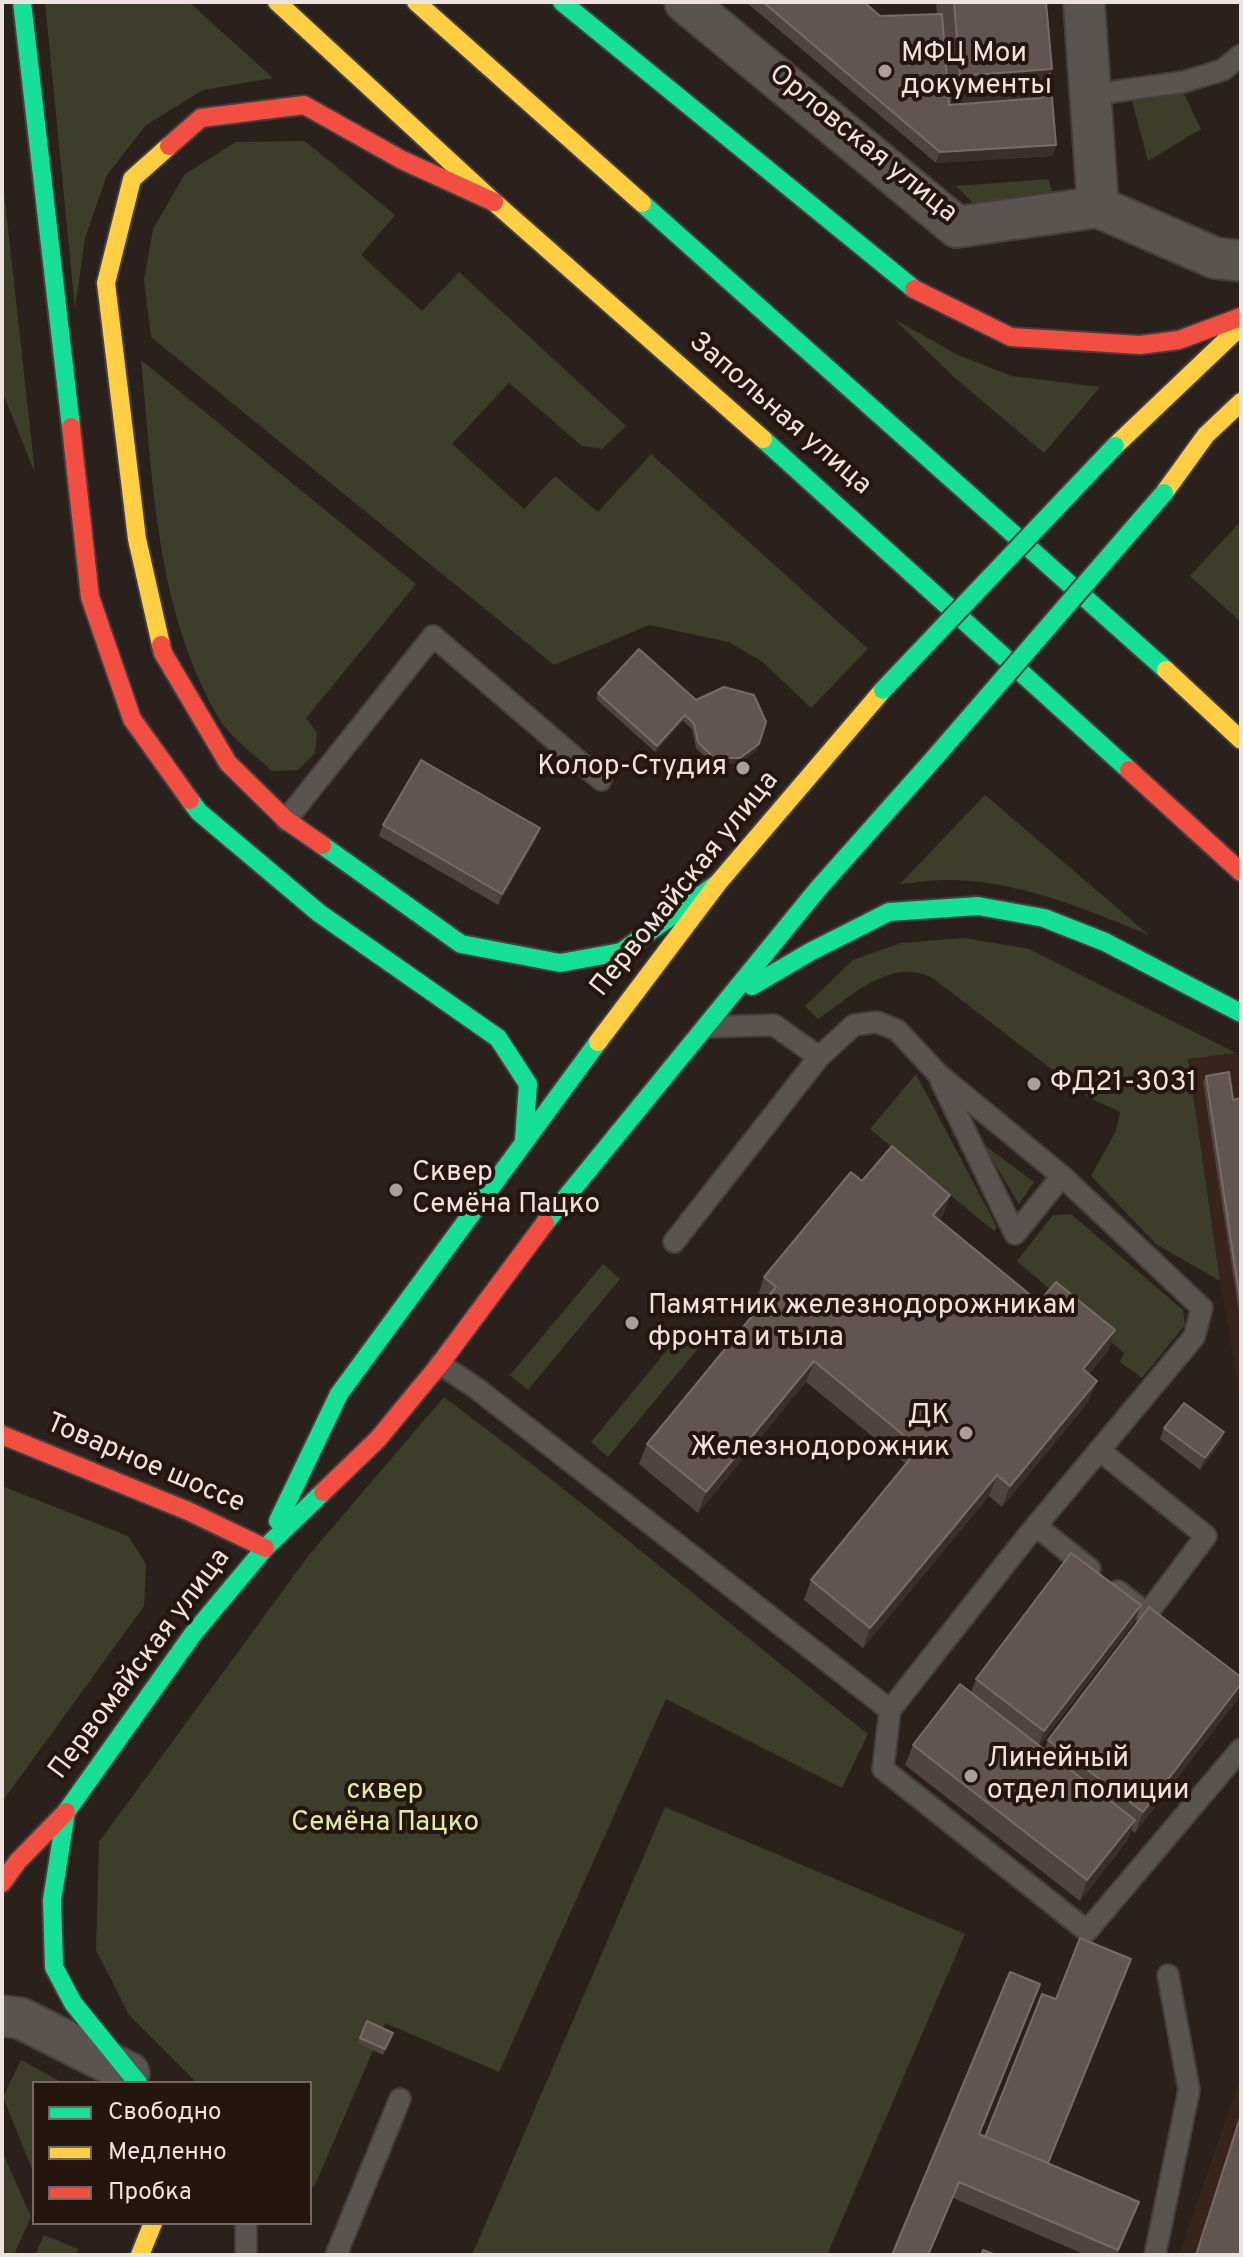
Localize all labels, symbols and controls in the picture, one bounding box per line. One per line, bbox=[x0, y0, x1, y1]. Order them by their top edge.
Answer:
place label: МФЦ Мои документы bbox=[901, 38, 1052, 104]
street label: Орловская улица bbox=[761, 59, 963, 231]
marker: МФЦ Мои документы bbox=[876, 62, 894, 80]
street label: Запольная улица bbox=[681, 327, 877, 503]
place label: Колор-Студия bbox=[537, 751, 727, 785]
marker: Колор-Студия bbox=[734, 759, 752, 777]
street label: Первомайская улица bbox=[585, 766, 787, 1004]
place label: ФД21-3031 bbox=[1050, 1067, 1197, 1101]
marker: ФД21-3031 bbox=[1025, 1075, 1043, 1093]
place label: Сквер Семёна Пацко bbox=[412, 1157, 600, 1223]
marker: Сквер Семёна Пацко bbox=[387, 1181, 405, 1199]
place label: Памятник железнодорожникам фронта и тыла bbox=[648, 1290, 1076, 1356]
marker: Памятник железнодорожникам фронта и тыла bbox=[623, 1314, 641, 1332]
place label: ДК Железнодорожник bbox=[690, 1400, 950, 1466]
street label: Товарное шоссе bbox=[41, 1408, 249, 1522]
marker: ДК Железнодорожник bbox=[957, 1424, 975, 1442]
street label: Первомайская улица bbox=[43, 1543, 239, 1787]
place label: Линейный отдел полиции bbox=[987, 1743, 1189, 1809]
marker: Линейный отдел полиции bbox=[962, 1767, 980, 1785]
park label: сквер Семёна Пацко bbox=[291, 1775, 479, 1841]
legend bbox=[32, 2081, 312, 2225]
text: Свободно bbox=[108, 2098, 221, 2128]
text: Медленно bbox=[108, 2138, 227, 2168]
text: Пробка bbox=[108, 2178, 192, 2208]

